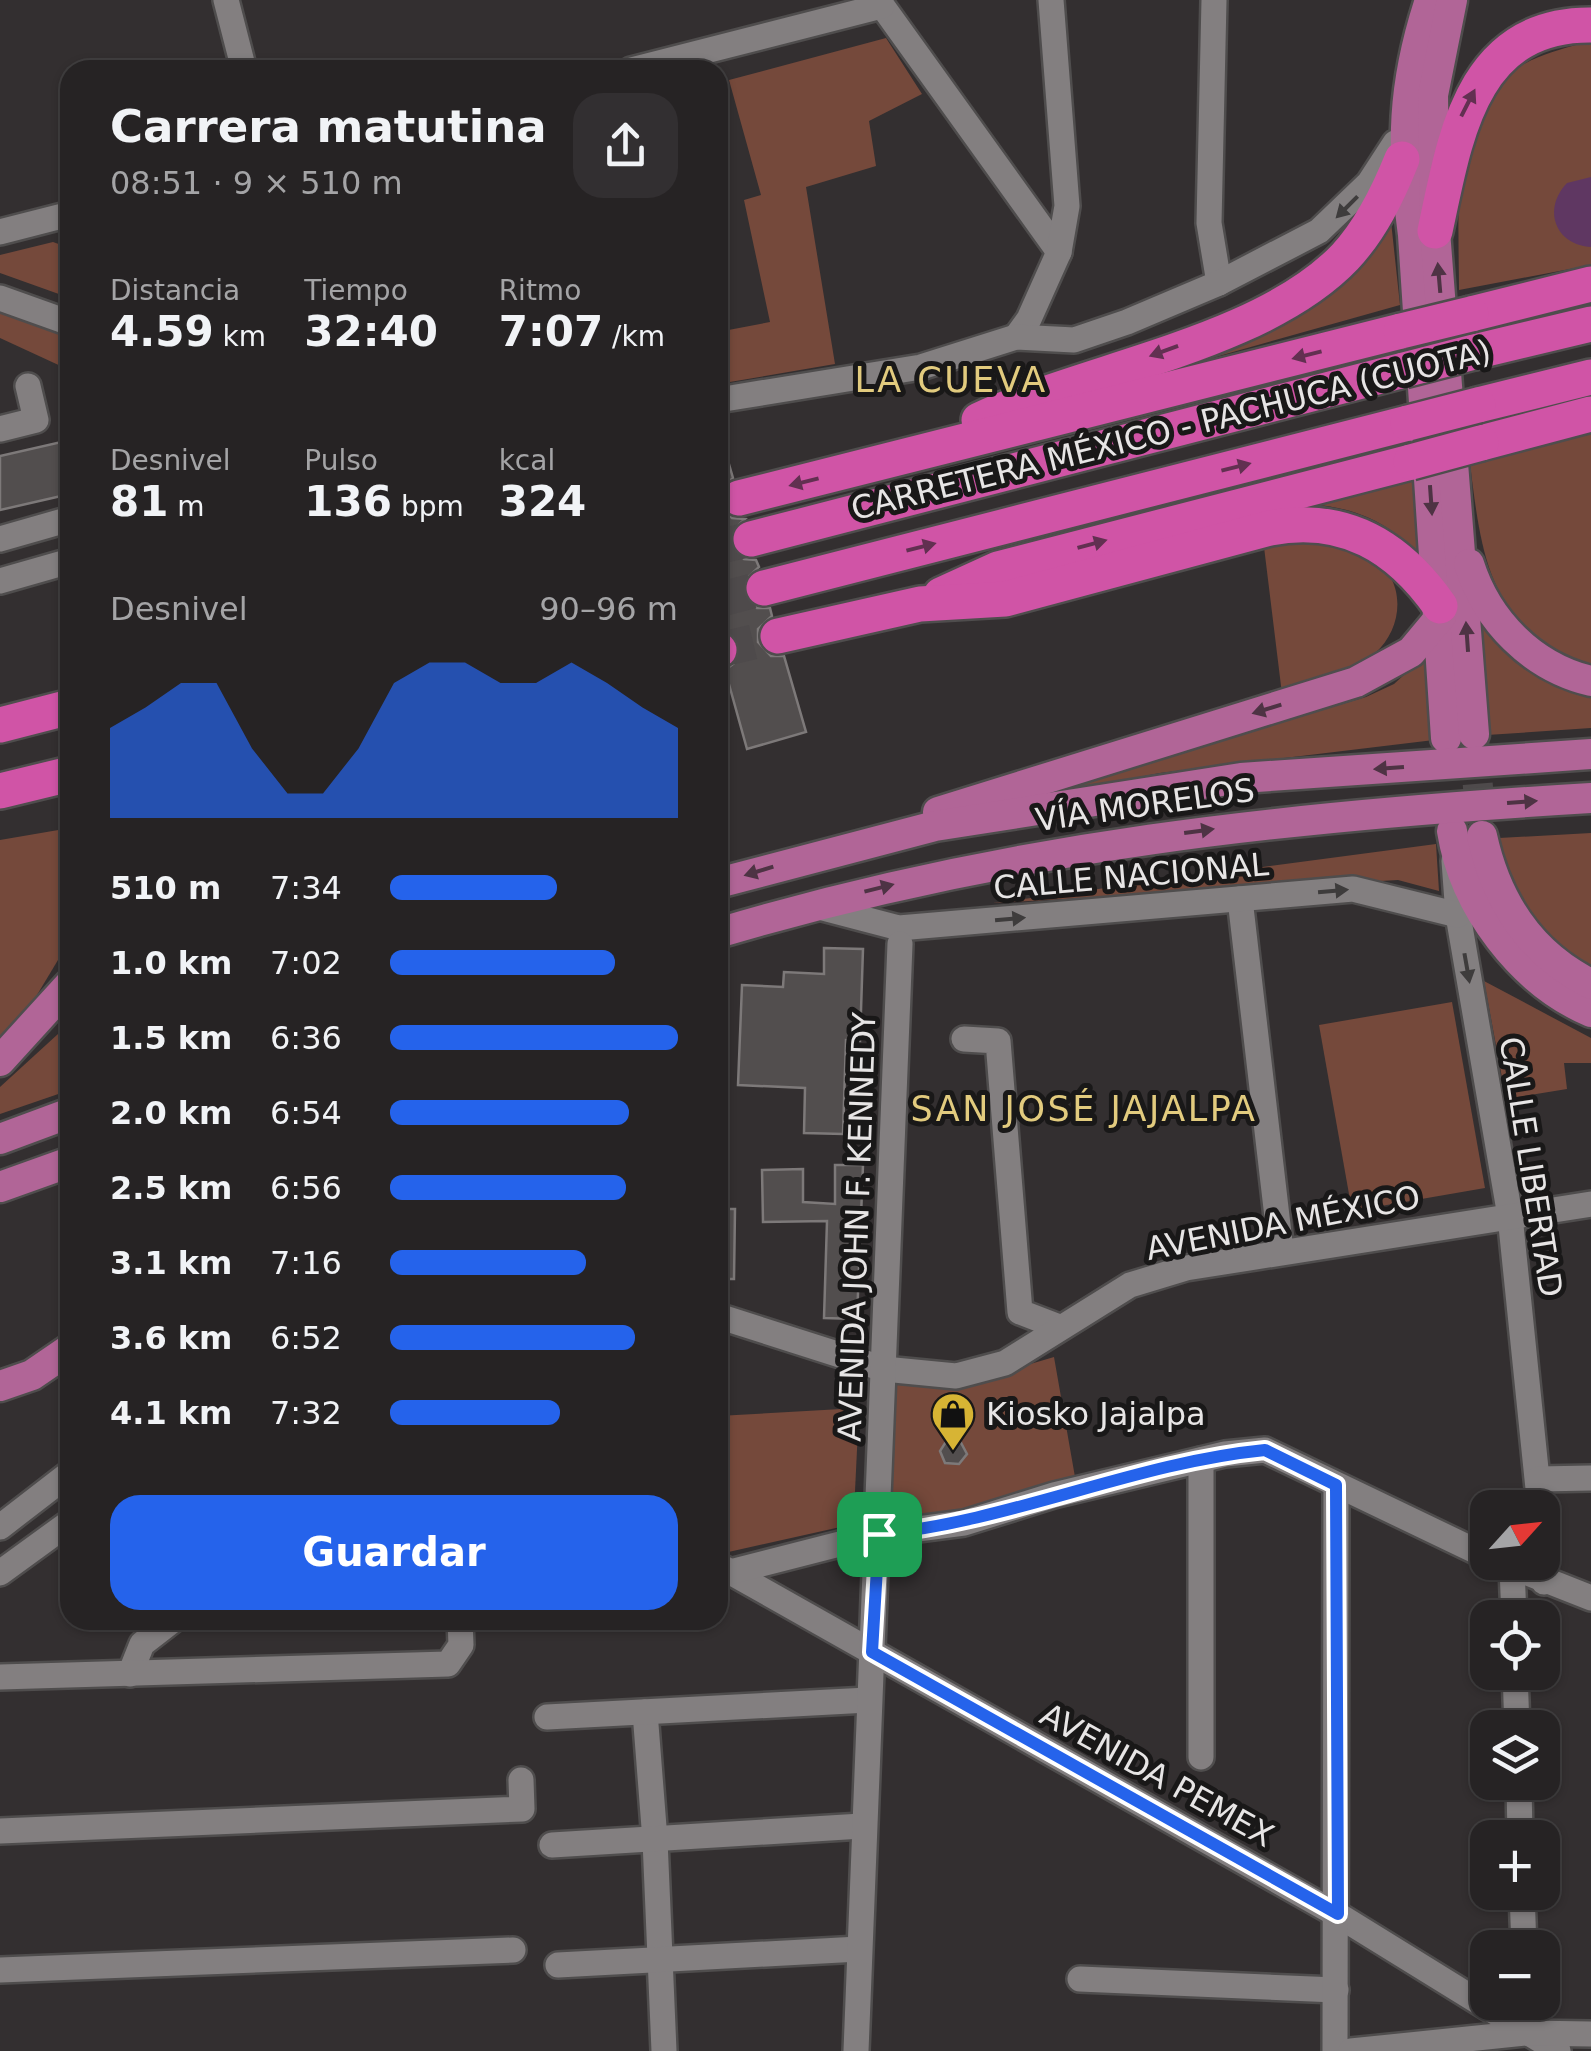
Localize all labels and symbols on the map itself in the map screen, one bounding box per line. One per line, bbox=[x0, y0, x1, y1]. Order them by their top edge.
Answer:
one-way arrow bbox=[1460, 88, 1477, 117]
one-way arrow bbox=[1335, 195, 1359, 219]
one-way arrow bbox=[1431, 262, 1447, 293]
street label: CARRETERA MÉXICO - PACHUCA (CUOTA) bbox=[847, 332, 1495, 528]
one-way arrow bbox=[1149, 344, 1179, 359]
one-way arrow bbox=[1291, 348, 1322, 364]
district label: LA CUEVA bbox=[854, 360, 1048, 400]
one-way arrow bbox=[1221, 459, 1252, 474]
one-way arrow bbox=[788, 475, 819, 490]
one-way arrow bbox=[1423, 485, 1439, 516]
one-way arrow bbox=[1077, 536, 1108, 552]
one-way arrow bbox=[906, 539, 937, 554]
one-way arrow bbox=[1459, 620, 1475, 652]
one-way arrow bbox=[1251, 702, 1282, 717]
one-way arrow bbox=[1373, 760, 1404, 776]
street label: VÍA MORELOS bbox=[1033, 771, 1257, 839]
one-way arrow bbox=[1507, 794, 1539, 810]
one-way arrow bbox=[1183, 822, 1215, 838]
street label: CALLE NACIONAL bbox=[992, 845, 1270, 907]
one-way arrow bbox=[743, 864, 773, 879]
one-way arrow bbox=[864, 879, 895, 895]
one-way arrow bbox=[1318, 882, 1350, 898]
one-way arrow bbox=[994, 911, 1026, 927]
one-way arrow bbox=[1460, 952, 1475, 984]
street label: AVENIDA JOHN F. KENNEDY bbox=[831, 1011, 884, 1442]
street label: CALLE LIBERTAD bbox=[1492, 1034, 1570, 1300]
district label: SAN JOSÉ JAJALPA bbox=[910, 1088, 1258, 1129]
street label: AVENIDA MÉXICO bbox=[1143, 1178, 1423, 1268]
shop icon: Kiosko Jajalpa bbox=[930, 1391, 976, 1452]
place label: Kiosko Jajalpa bbox=[986, 1395, 1206, 1433]
north arrow bbox=[1470, 1490, 1560, 1580]
pin bbox=[837, 1492, 922, 1577]
street label: AVENIDA PEMEX bbox=[1034, 1695, 1280, 1855]

